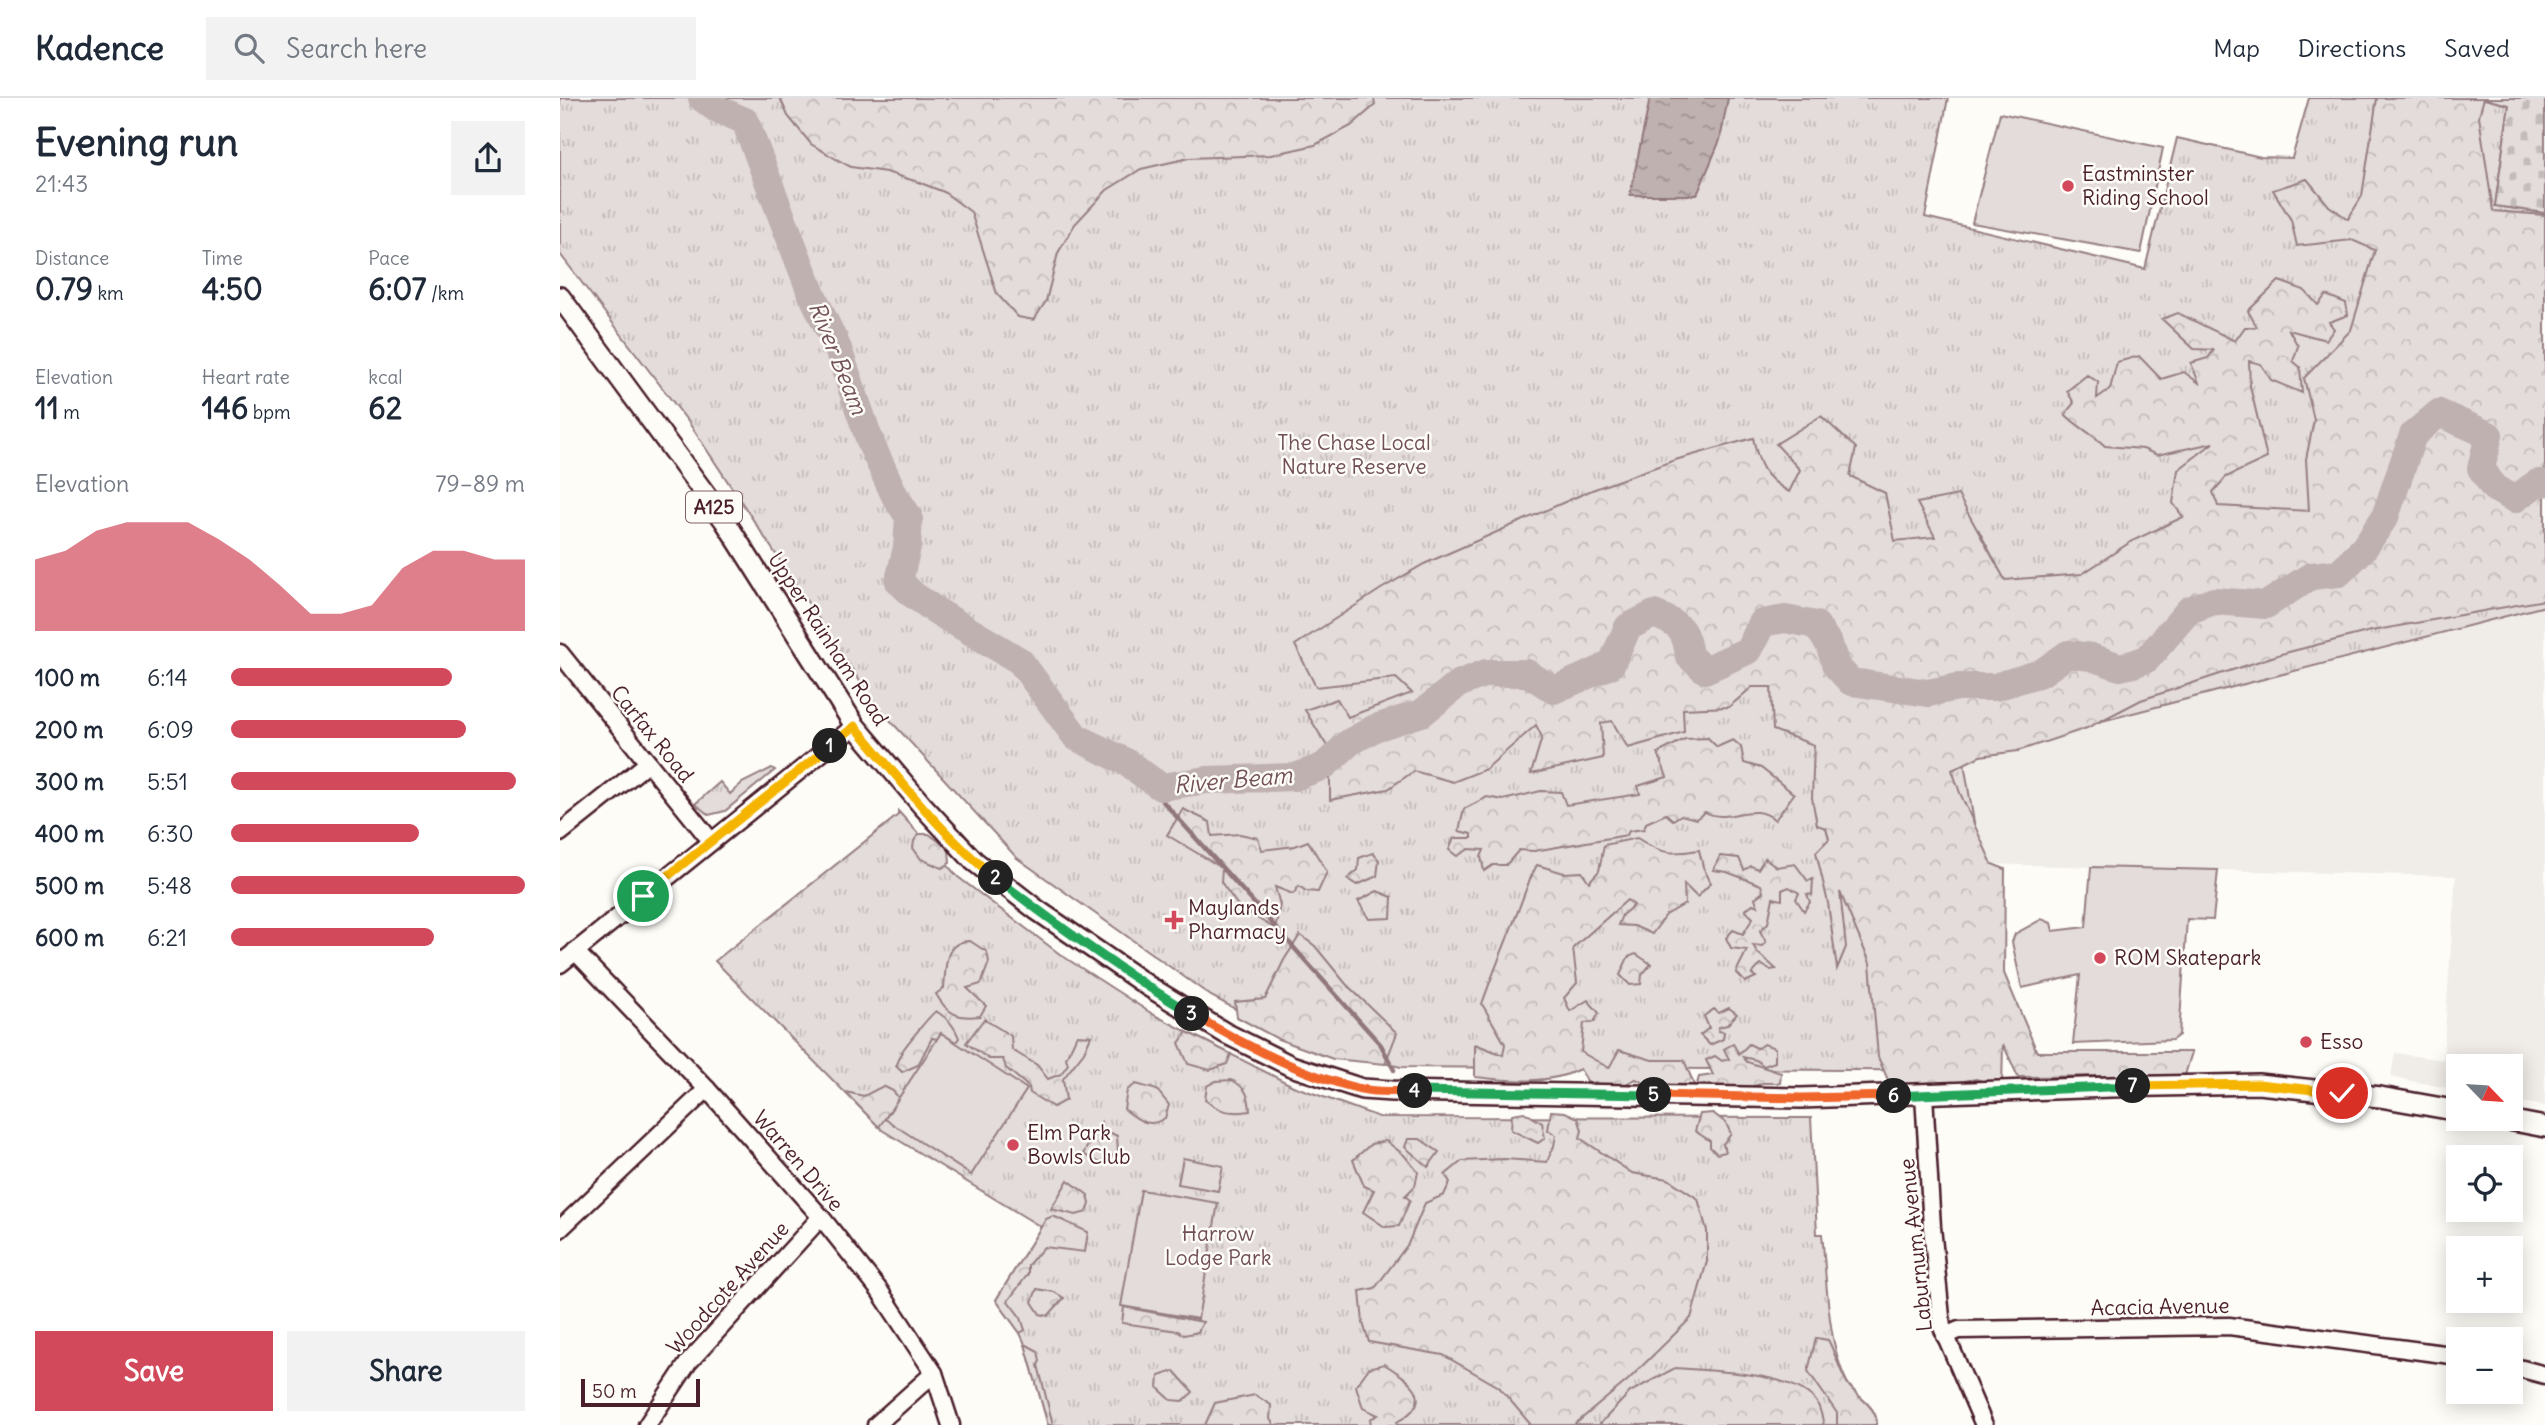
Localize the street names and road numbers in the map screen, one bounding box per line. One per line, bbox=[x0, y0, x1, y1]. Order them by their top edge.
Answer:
road number: A125 bbox=[686, 492, 742, 522]
street label: Upper Rainham Road bbox=[762, 547, 895, 731]
street label: Carfax Road bbox=[605, 680, 700, 788]
street label: Warren Drive bbox=[747, 1105, 850, 1217]
street label: Laburnum Avenue bbox=[1893, 1157, 1938, 1333]
street label: Woodcote Avenue bbox=[661, 1215, 795, 1360]
street label: Acacia Avenue bbox=[2090, 1292, 2230, 1321]

